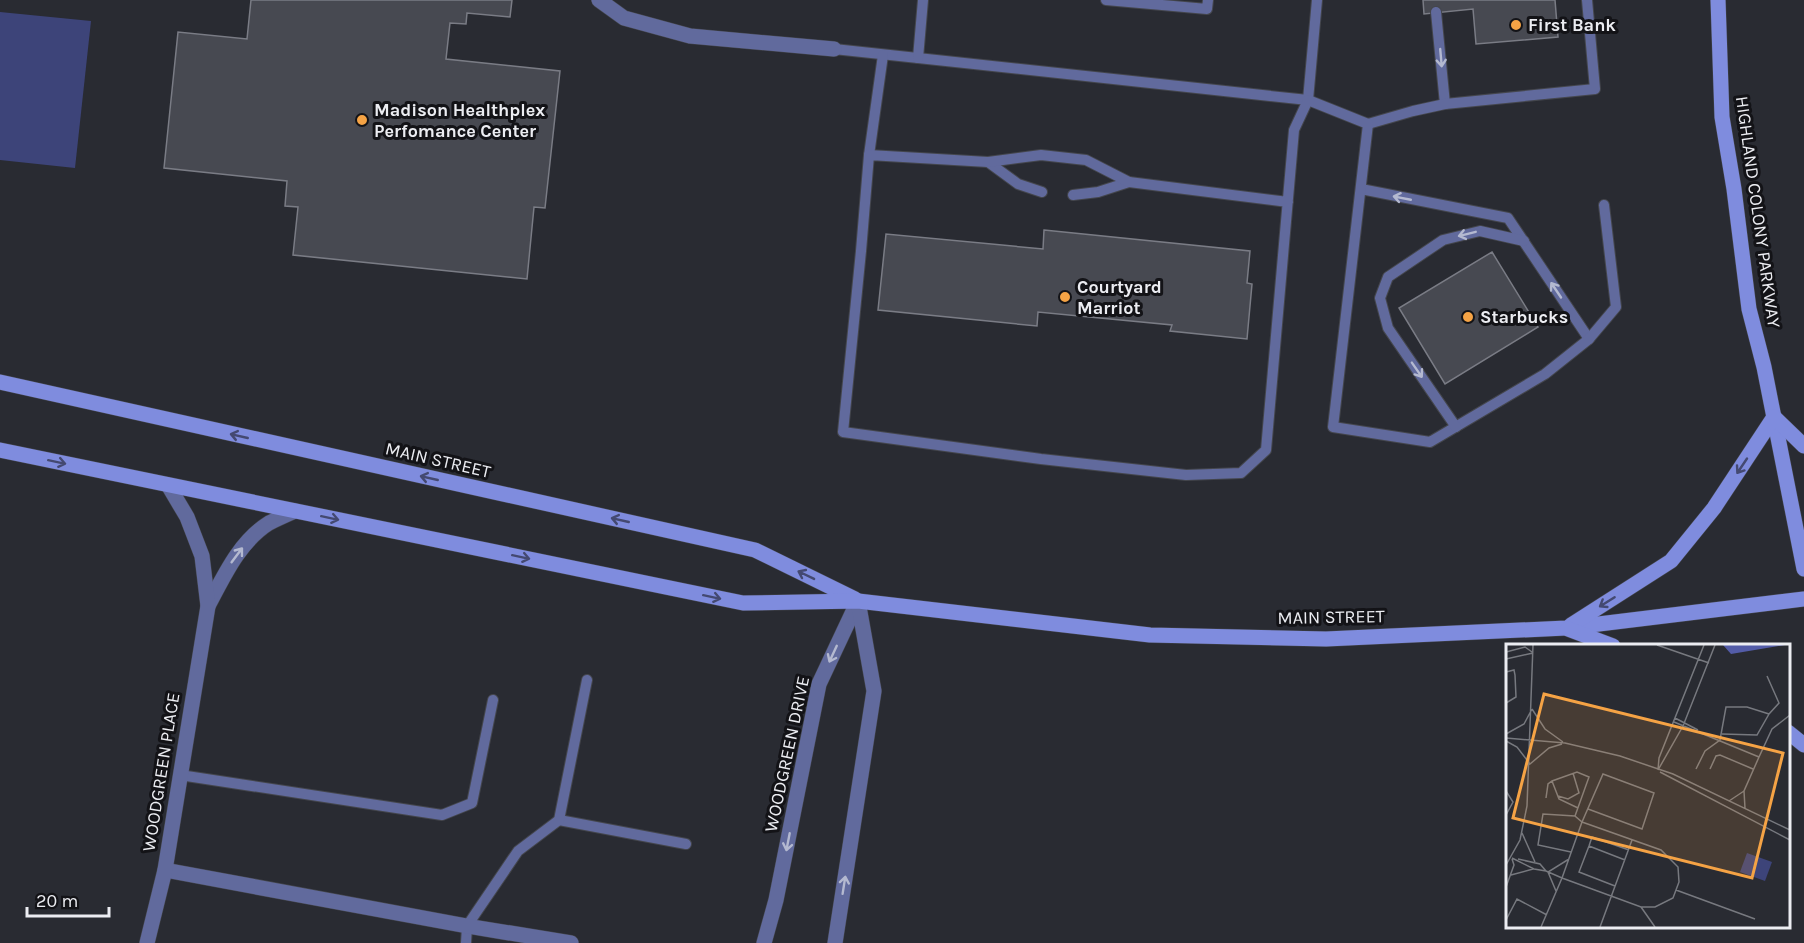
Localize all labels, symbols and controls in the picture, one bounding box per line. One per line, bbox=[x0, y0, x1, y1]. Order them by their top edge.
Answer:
place label: First Bank bbox=[1528, 14, 1616, 36]
marker: First Bank bbox=[1509, 18, 1523, 32]
one-way arrow bbox=[1435, 48, 1446, 68]
street label: HIGHLAND COLONY PARKWAY bbox=[1731, 95, 1785, 329]
place label: Madison Healthplex Perfomance Center bbox=[374, 99, 545, 142]
marker: Madison Healthplex Perfomance Center bbox=[355, 113, 369, 127]
one-way arrow bbox=[1393, 192, 1412, 203]
one-way arrow bbox=[1457, 229, 1476, 241]
place label: Courtyard Marriot bbox=[1077, 276, 1162, 319]
one-way arrow bbox=[1550, 282, 1563, 299]
marker: Courtyard Marriot bbox=[1058, 290, 1072, 304]
place label: Starbucks bbox=[1480, 306, 1568, 328]
marker: Starbucks bbox=[1461, 310, 1475, 324]
one-way arrow bbox=[1411, 362, 1423, 378]
one-way arrow bbox=[230, 429, 249, 441]
street label: MAIN STREET bbox=[383, 437, 493, 483]
one-way arrow bbox=[48, 456, 67, 468]
one-way arrow bbox=[1736, 457, 1748, 473]
one-way arrow bbox=[420, 472, 439, 483]
one-way arrow bbox=[320, 513, 340, 524]
one-way arrow bbox=[610, 514, 630, 525]
one-way arrow bbox=[231, 548, 243, 564]
one-way arrow bbox=[511, 552, 531, 563]
one-way arrow bbox=[797, 568, 815, 580]
one-way arrow bbox=[703, 591, 722, 603]
one-way arrow bbox=[1599, 596, 1616, 608]
street label: MAIN STREET bbox=[1277, 605, 1385, 629]
one-way arrow bbox=[827, 644, 839, 662]
inset map bbox=[1506, 644, 1789, 928]
street label: WOODGREEN DRIVE bbox=[760, 674, 814, 834]
street label: WOODGREEN PLACE bbox=[138, 691, 184, 853]
one-way arrow bbox=[782, 832, 793, 852]
one-way arrow bbox=[839, 876, 850, 896]
scale bar bbox=[27, 880, 110, 918]
text: 20 m bbox=[36, 890, 78, 912]

